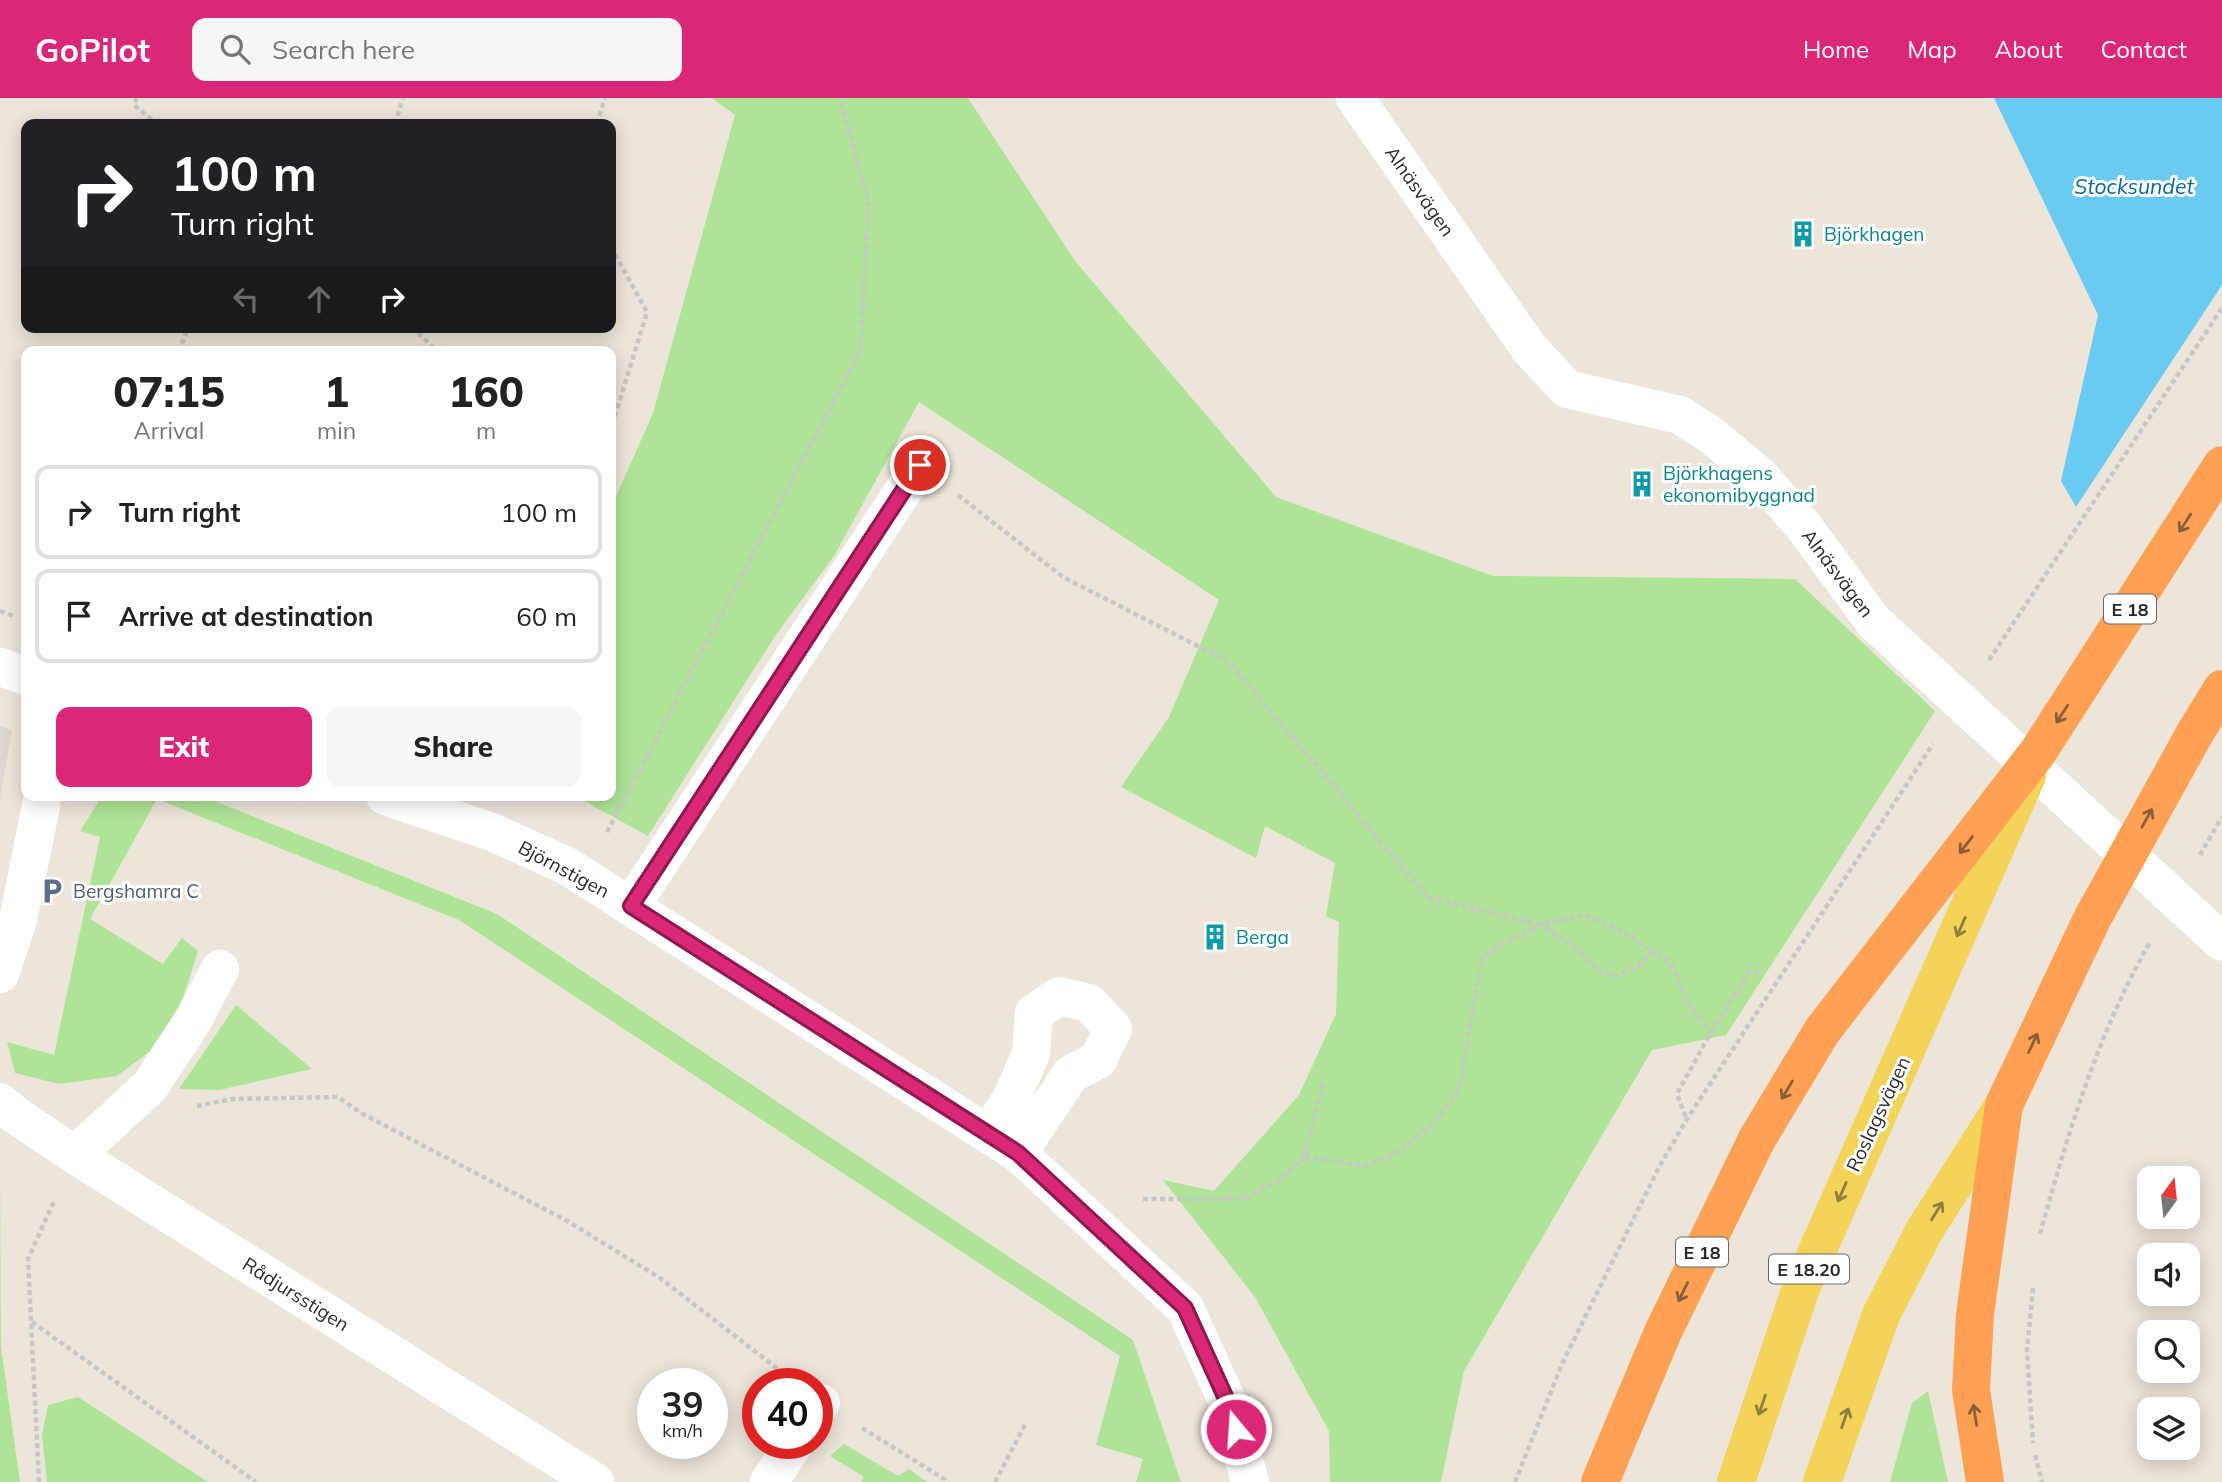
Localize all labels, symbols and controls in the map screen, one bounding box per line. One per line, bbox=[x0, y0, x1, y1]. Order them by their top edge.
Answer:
search box bbox=[192, 18, 682, 81]
text: GoPilot bbox=[35, 29, 150, 70]
icon: search bbox=[216, 30, 254, 68]
text: Search here bbox=[272, 33, 415, 66]
text: Home bbox=[1803, 34, 1869, 64]
text: Map bbox=[1907, 34, 1957, 64]
text: About bbox=[1995, 34, 2063, 64]
text: Contact bbox=[2101, 34, 2187, 64]
street label: Alnäsvägen bbox=[1380, 141, 1460, 241]
text: 100 m bbox=[171, 142, 317, 203]
icon: right bbox=[56, 147, 147, 238]
water label: Stocksundet bbox=[2074, 173, 2194, 199]
text: Turn right bbox=[171, 203, 314, 243]
building icon: Björkhagen bbox=[1788, 219, 1818, 249]
place label: Björkhagen bbox=[1824, 222, 1924, 246]
icon: left bbox=[227, 280, 265, 318]
icon: ahead bbox=[300, 280, 338, 318]
icon: right bbox=[373, 280, 411, 318]
text: 07:15 bbox=[113, 365, 225, 418]
text: 1 bbox=[324, 365, 349, 418]
text: 160 bbox=[448, 365, 524, 418]
text: Arrival bbox=[134, 416, 204, 445]
text: min bbox=[317, 416, 356, 445]
text: m bbox=[476, 416, 496, 445]
pin bbox=[890, 435, 950, 495]
icon: arrive bbox=[901, 446, 939, 484]
place label: Björkhagens ekonomibyggnad bbox=[1663, 461, 1815, 507]
building icon: Björkhagens ekonomibyggnad bbox=[1627, 469, 1657, 499]
icon: right bbox=[60, 493, 98, 531]
text: Turn right bbox=[119, 496, 240, 529]
text: 100 m bbox=[501, 496, 577, 529]
one-way arrow bbox=[2178, 512, 2192, 532]
street label: Alnäsvägen bbox=[1797, 524, 1879, 622]
road number: E 18 bbox=[2104, 594, 2156, 624]
icon: arrive bbox=[60, 597, 98, 635]
text: Arrive at destination bbox=[119, 600, 374, 633]
text: 60 m bbox=[516, 600, 577, 633]
one-way arrow bbox=[2055, 704, 2069, 724]
button: Exit bbox=[56, 707, 312, 787]
button: Share bbox=[326, 707, 581, 787]
one-way arrow bbox=[2140, 809, 2154, 829]
street label: Björnstigen bbox=[514, 835, 614, 903]
one-way arrow bbox=[1959, 835, 1974, 854]
parking icon: Bergshamra C bbox=[37, 876, 67, 906]
place label: Bergshamra C bbox=[73, 879, 199, 903]
one-way arrow bbox=[1954, 916, 1967, 937]
building icon: Berga bbox=[1200, 922, 1230, 952]
place label: Berga bbox=[1236, 925, 1289, 949]
one-way arrow bbox=[2027, 1033, 2040, 1054]
street label: Roslagsvägen bbox=[1841, 1053, 1915, 1175]
one-way arrow bbox=[1780, 1079, 1794, 1099]
north arrow bbox=[2137, 1166, 2200, 1228]
map controls bbox=[2137, 1166, 2200, 1460]
one-way arrow bbox=[1835, 1181, 1848, 1202]
one-way arrow bbox=[1931, 1201, 1945, 1221]
road number: E 18 bbox=[1676, 1238, 1728, 1266]
button: sound bbox=[2137, 1243, 2200, 1306]
street label: Rådjursstigen bbox=[238, 1252, 354, 1336]
road number: E 18.20 bbox=[1769, 1254, 1849, 1284]
one-way arrow bbox=[1675, 1281, 1689, 1302]
button: search bbox=[2137, 1320, 2200, 1383]
speed limit sign: 40 bbox=[742, 1368, 833, 1459]
text: 39 bbox=[661, 1382, 704, 1426]
position arrow bbox=[1199, 1392, 1273, 1466]
one-way arrow bbox=[1755, 1393, 1767, 1415]
button: layers bbox=[2137, 1397, 2200, 1460]
one-way arrow bbox=[1968, 1404, 1981, 1427]
one-way arrow bbox=[1840, 1407, 1852, 1429]
text: km/h bbox=[662, 1419, 703, 1442]

